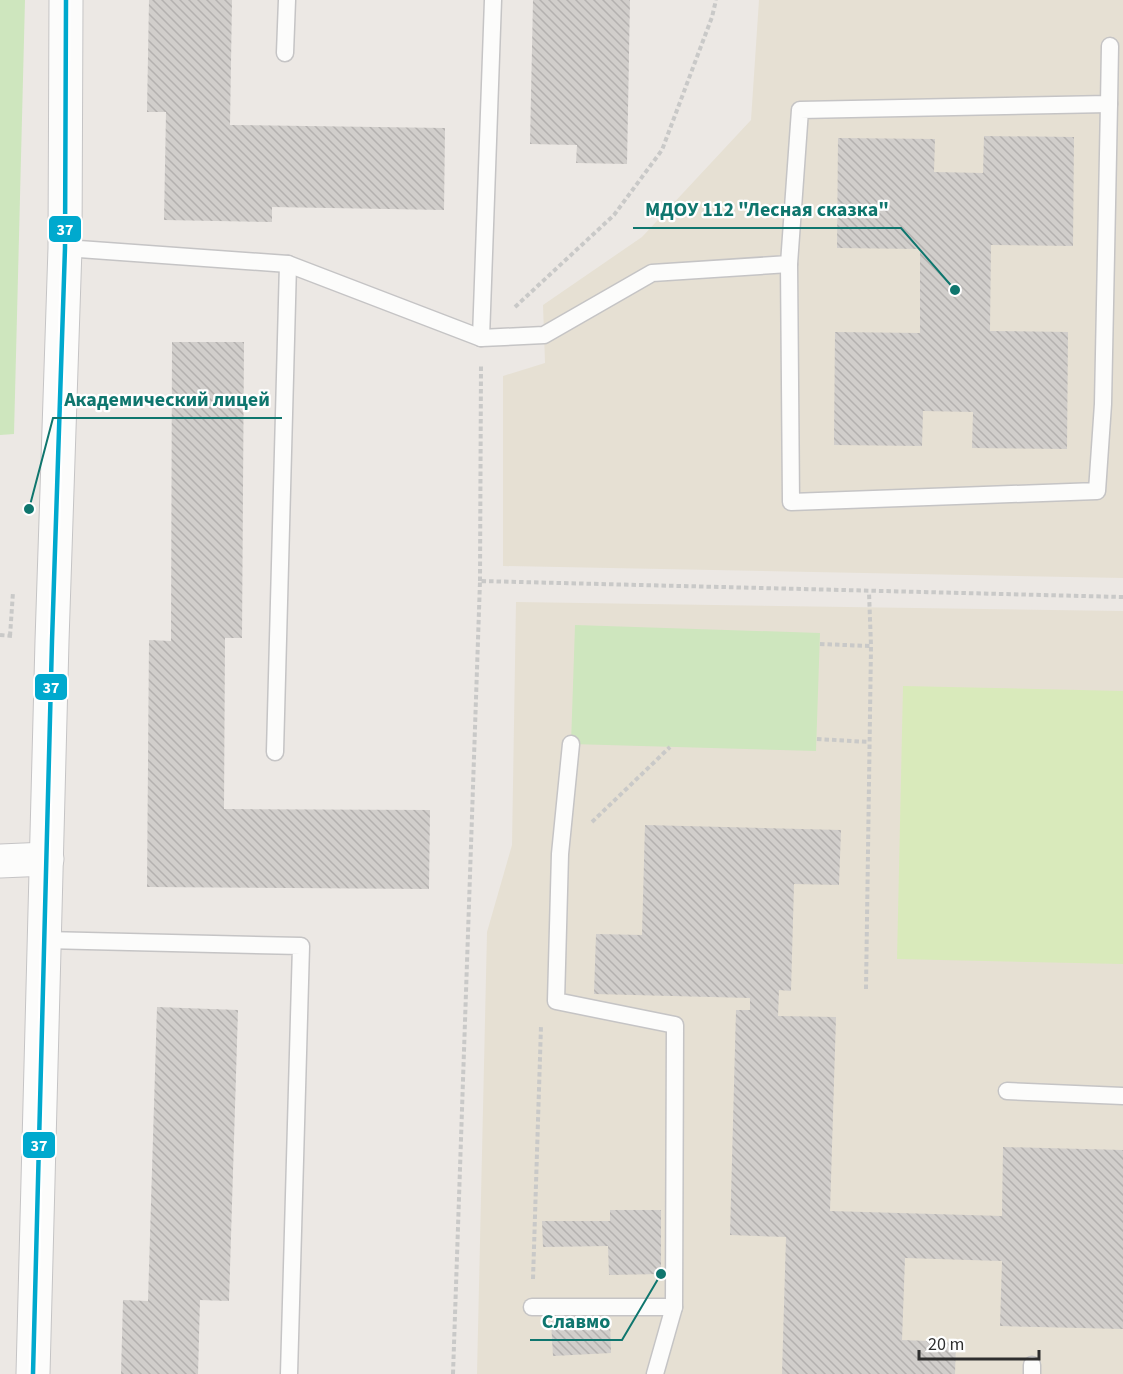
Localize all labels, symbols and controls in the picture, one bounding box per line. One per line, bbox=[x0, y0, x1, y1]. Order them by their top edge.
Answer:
callout: МДОУ 112 "Лесная сказка" bbox=[633, 190, 901, 228]
text: МДОУ 112 "Лесная сказка" bbox=[645, 196, 889, 224]
line badge: 37 bbox=[48, 215, 82, 243]
text: 37 bbox=[57, 219, 73, 241]
callout: Академический лицей bbox=[53, 380, 282, 418]
text: Академический лицей bbox=[63, 386, 270, 414]
line badge: 37 bbox=[34, 673, 68, 701]
text: 37 bbox=[43, 677, 59, 699]
line badge: 37 bbox=[22, 1131, 56, 1159]
text: 37 bbox=[31, 1135, 47, 1157]
callout: Славмо bbox=[530, 1302, 622, 1340]
text: Славмо bbox=[542, 1308, 610, 1336]
scale bar bbox=[919, 1323, 1039, 1361]
text: 20 m bbox=[928, 1332, 964, 1357]

